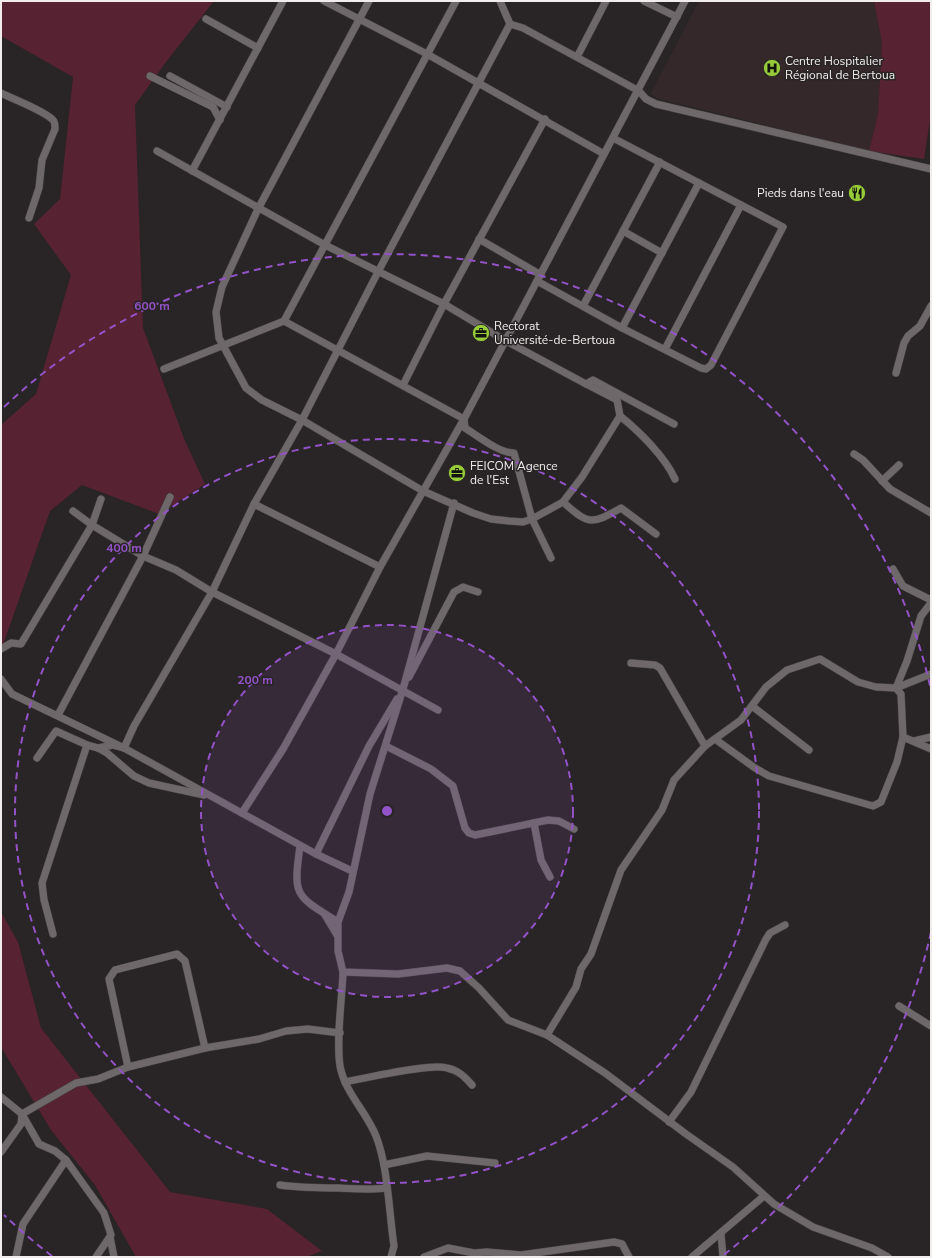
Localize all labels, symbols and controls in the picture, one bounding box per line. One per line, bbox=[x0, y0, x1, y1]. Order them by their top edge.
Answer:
place label: Centre Hospitalier Régional de Bertoua bbox=[785, 53, 895, 83]
hospital icon: Centre Hospitalier Régional de Bertoua bbox=[762, 58, 782, 78]
restaurant icon: Pieds dans l'eau bbox=[847, 183, 867, 203]
place label: Pieds dans l'eau bbox=[757, 185, 844, 201]
text: 600 m bbox=[134, 298, 170, 314]
place label: Rectorat Université-de-Bertoua bbox=[494, 318, 615, 348]
office icon: Rectorat Université-de-Bertoua bbox=[471, 323, 491, 343]
place label: FEICOM Agence de l'Est bbox=[470, 458, 558, 488]
office icon: FEICOM Agence de l'Est bbox=[447, 463, 467, 483]
text: 400 m bbox=[106, 540, 142, 556]
text: 200 m bbox=[237, 672, 273, 688]
centre of rings bbox=[380, 804, 394, 818]

